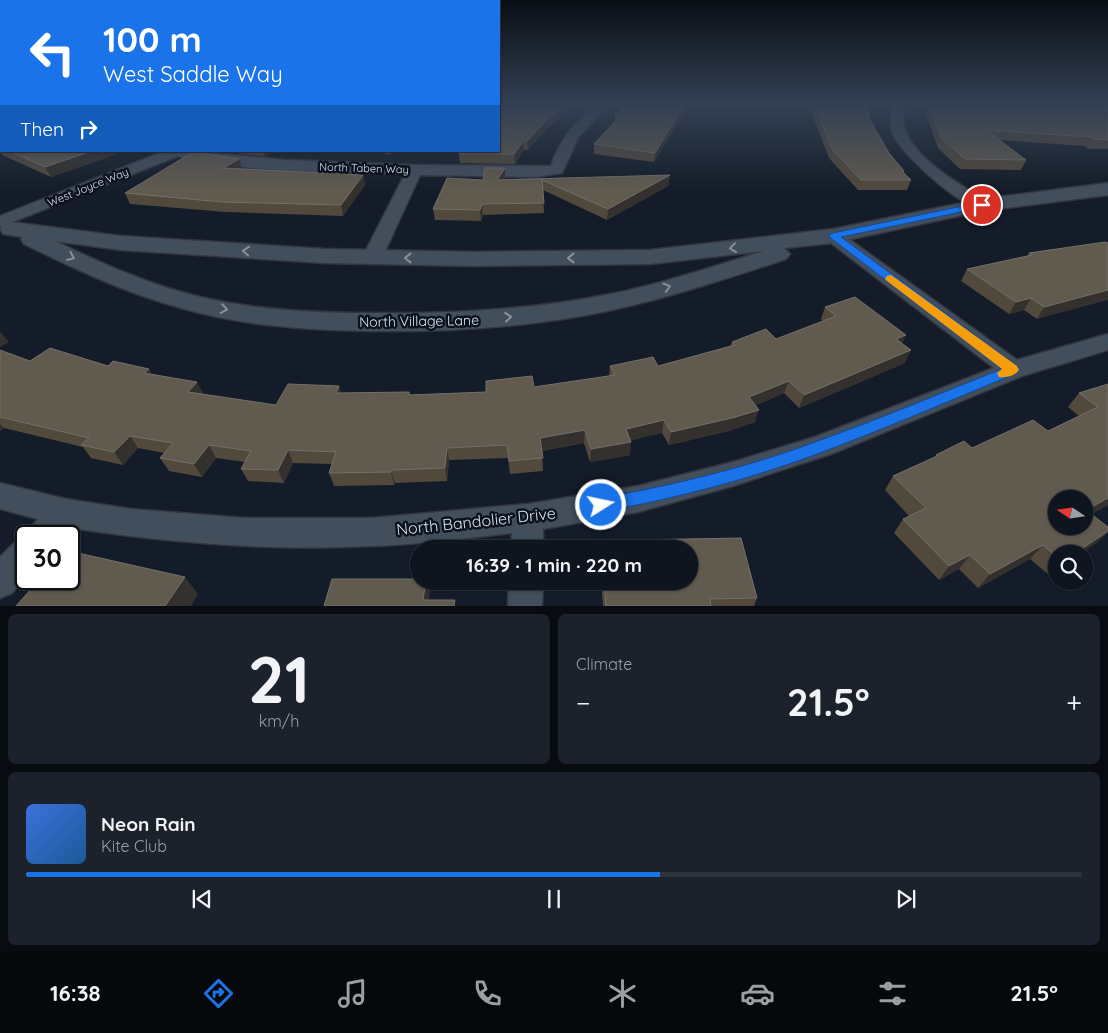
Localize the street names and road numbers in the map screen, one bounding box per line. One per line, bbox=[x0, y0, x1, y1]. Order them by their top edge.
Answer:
street label: North Taben Way bbox=[319, 159, 409, 177]
street label: West Joyce Way bbox=[45, 164, 131, 210]
street label: North Village Lane bbox=[359, 311, 479, 331]
street label: North Bandolier Drive bbox=[395, 503, 557, 539]

